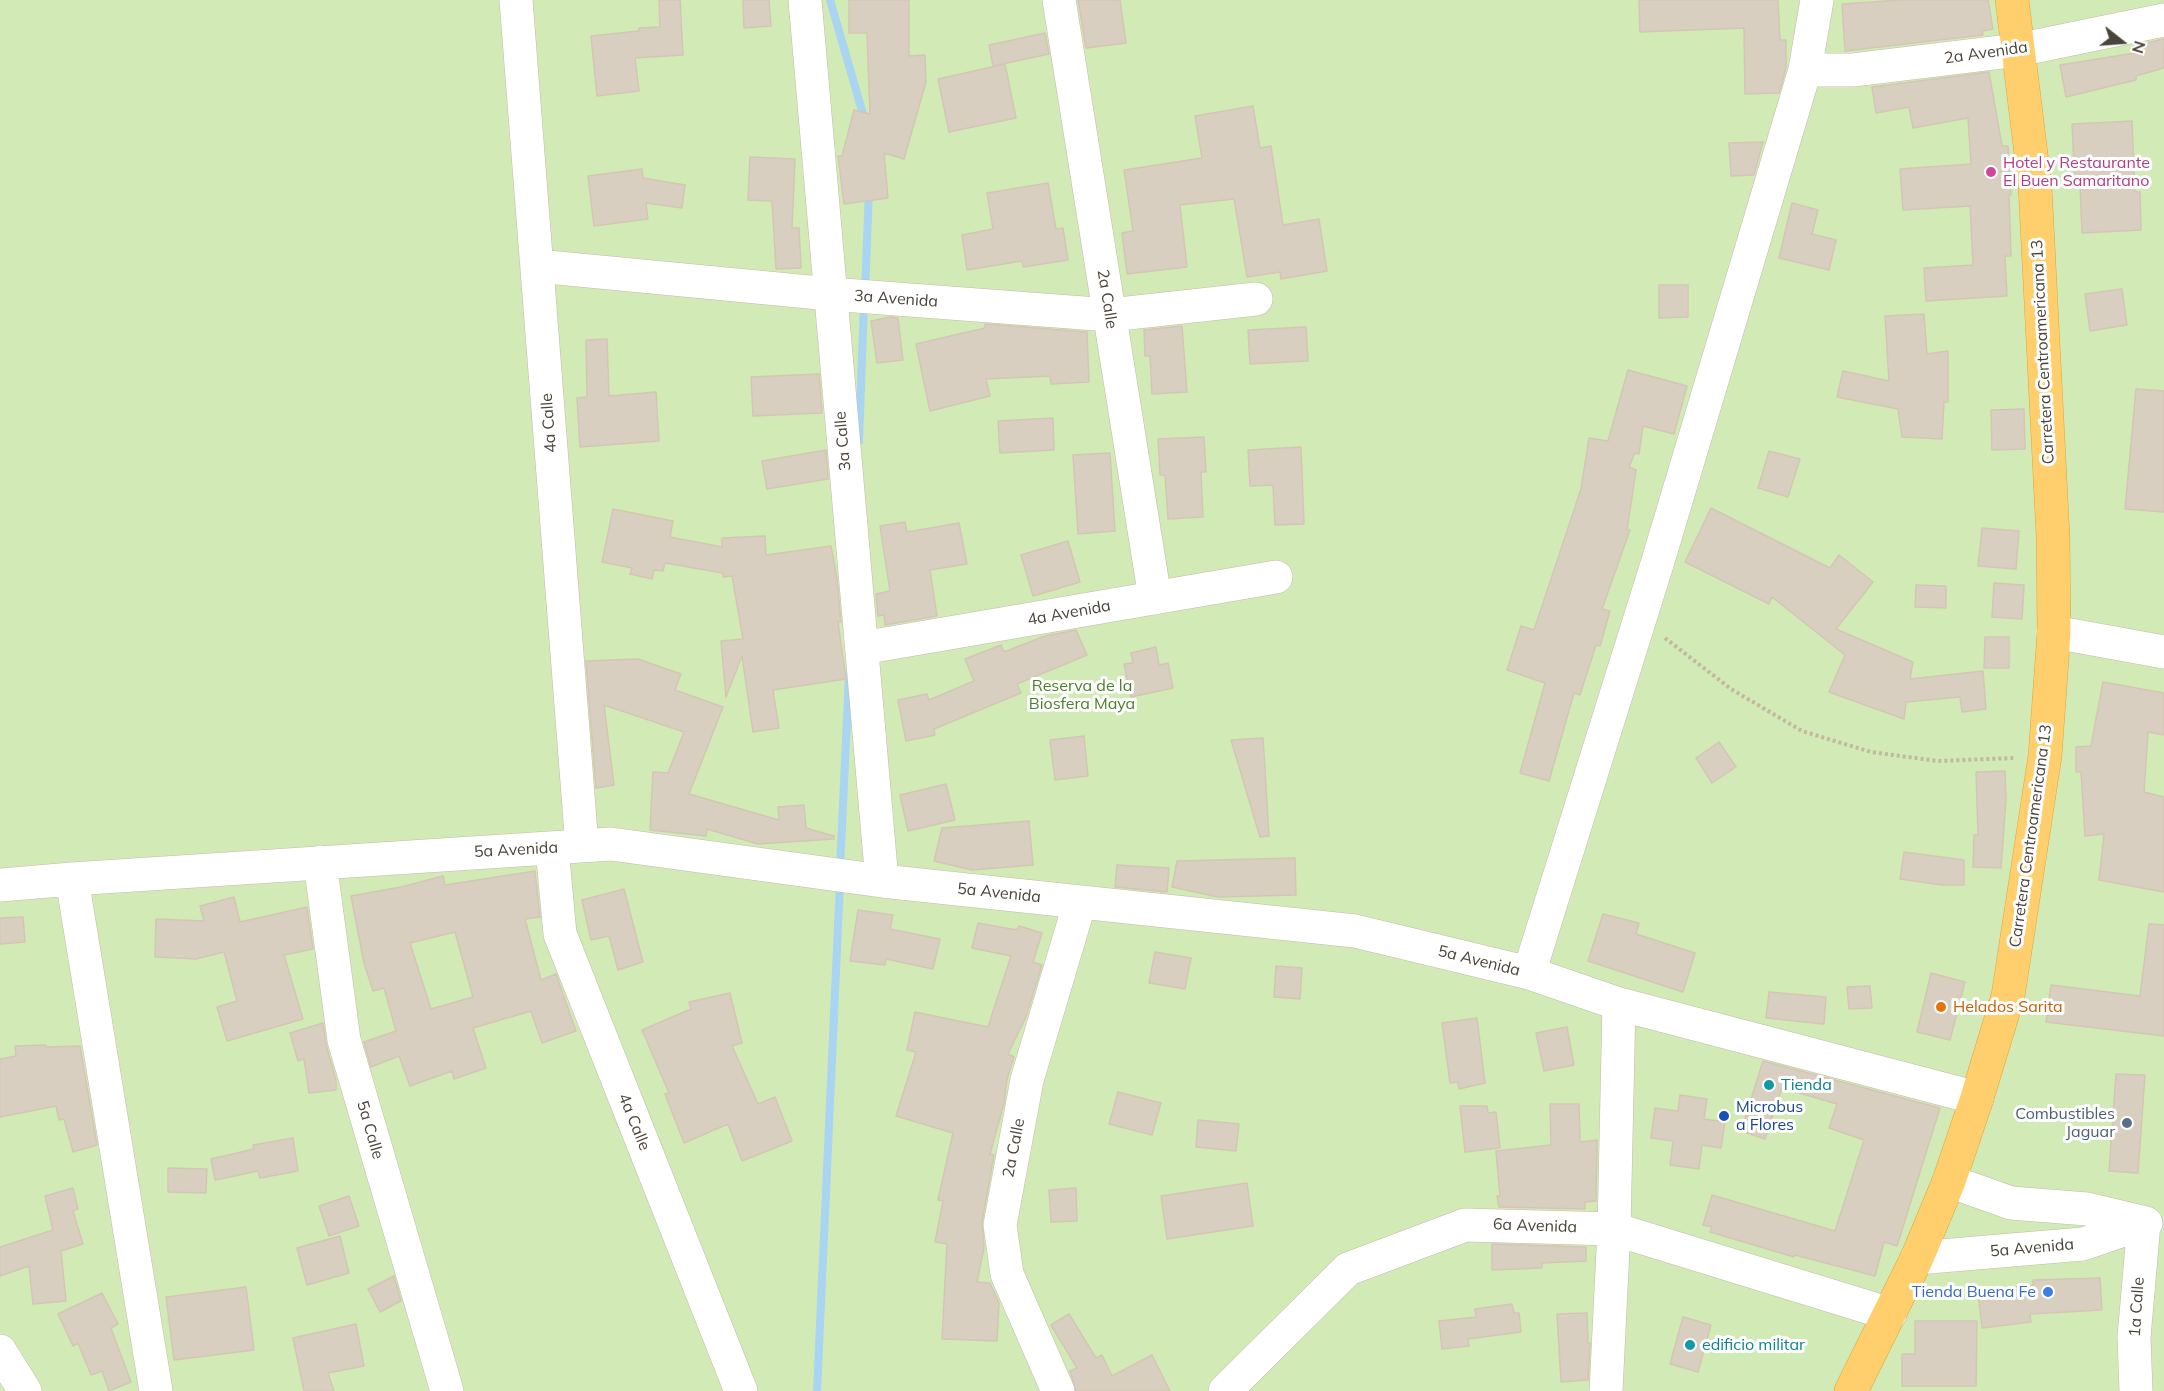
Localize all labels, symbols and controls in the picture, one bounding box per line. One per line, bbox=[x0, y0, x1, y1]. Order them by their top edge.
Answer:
north arrow bbox=[2092, 12, 2152, 72]
street label: 2a Avenida bbox=[1943, 38, 2029, 68]
text: N bbox=[2128, 39, 2151, 56]
place label: Hotel y Restaurante El Buen Samaritano bbox=[2003, 153, 2150, 191]
marker: Hotel y Restaurante El Buen Samaritano bbox=[1984, 165, 1998, 179]
street label: Carretera Centroamericana 13 bbox=[2028, 239, 2058, 465]
street label: 2a Calle bbox=[1093, 268, 1121, 330]
street label: 3a Avenida bbox=[853, 286, 939, 312]
street label: 4a Calle bbox=[537, 392, 561, 454]
street label: 3a Calle bbox=[831, 410, 855, 472]
street label: 4a Avenida bbox=[1026, 596, 1112, 630]
park label: Reserva de la Biosfera Maya bbox=[1029, 676, 1135, 714]
street label: Carretera Centroamericana 13 bbox=[2006, 723, 2056, 949]
street label: 5a Avenida bbox=[473, 838, 559, 862]
street label: 5a Avenida bbox=[956, 879, 1042, 907]
street label: 5a Avenida bbox=[1436, 942, 1522, 980]
place label: Helados Sarita bbox=[1953, 997, 2063, 1017]
marker: Helados Sarita bbox=[1934, 1000, 1948, 1014]
place label: Tienda bbox=[1781, 1075, 1832, 1095]
marker: Tienda bbox=[1762, 1078, 1776, 1092]
street label: 4a Calle bbox=[614, 1091, 654, 1153]
place label: Microbus a Flores bbox=[1736, 1097, 1803, 1135]
street label: 5a Calle bbox=[353, 1099, 387, 1161]
place label: Combustibles Jaguar bbox=[2015, 1104, 2115, 1142]
marker: Microbus a Flores bbox=[1717, 1109, 1731, 1123]
marker: Combustibles Jaguar bbox=[2120, 1116, 2134, 1130]
street label: 2a Calle bbox=[999, 1117, 1029, 1179]
street label: 6a Avenida bbox=[1493, 1215, 1577, 1237]
street label: 5a Avenida bbox=[1989, 1235, 2075, 1261]
street label: 1a Calle bbox=[2125, 1276, 2149, 1338]
place label: Tienda Buena Fe bbox=[1912, 1282, 2036, 1302]
marker: Tienda Buena Fe bbox=[2041, 1285, 2055, 1299]
place label: edificio militar bbox=[1702, 1335, 1805, 1355]
marker: edificio militar bbox=[1683, 1338, 1697, 1352]

